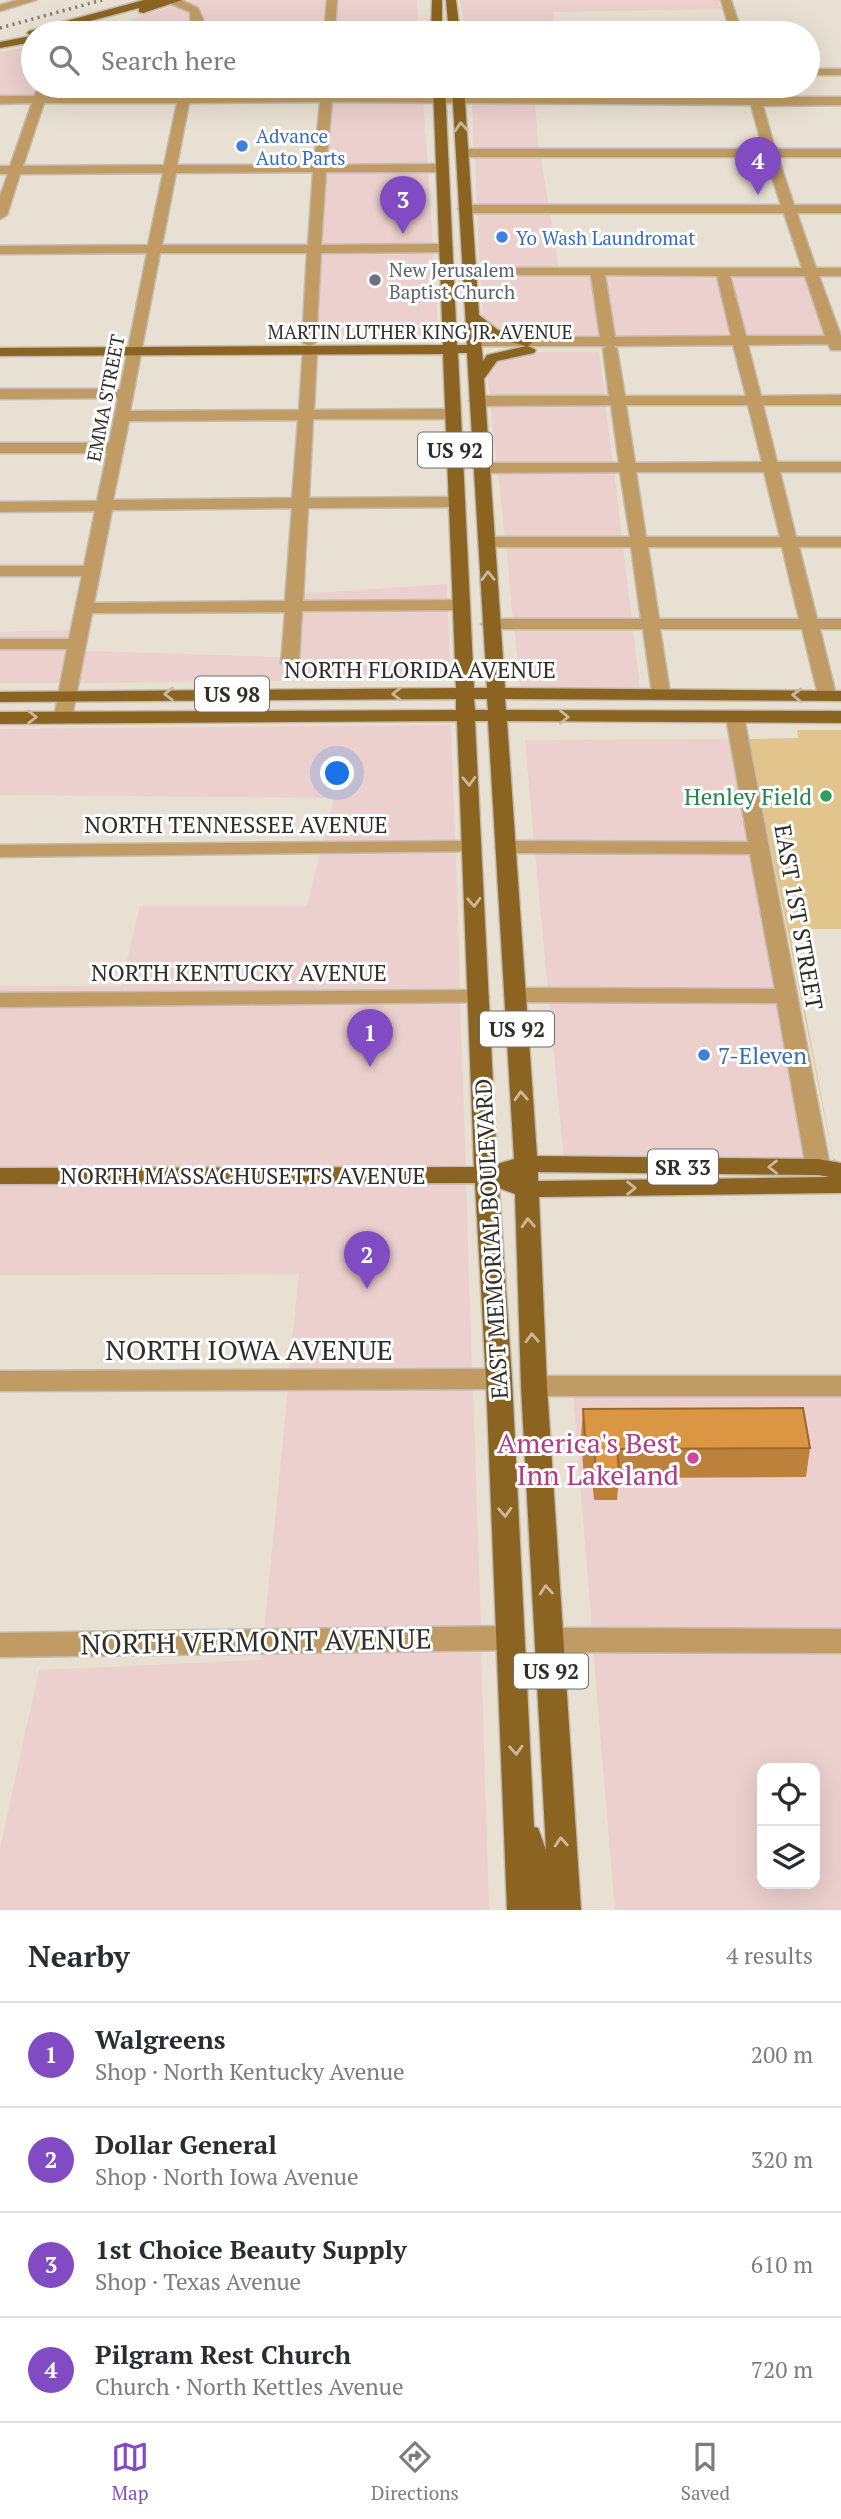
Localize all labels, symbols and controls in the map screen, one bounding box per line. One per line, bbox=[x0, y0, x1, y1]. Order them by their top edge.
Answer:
search box bbox=[21, 21, 820, 98]
icon: search bbox=[45, 41, 83, 79]
text: Search here bbox=[101, 43, 236, 77]
one-way arrow bbox=[454, 122, 469, 133]
place label: Advance Auto Parts bbox=[256, 123, 346, 170]
pin: 4 bbox=[735, 137, 781, 195]
marker: Advance Auto Parts bbox=[234, 138, 250, 154]
pin: 3 bbox=[380, 176, 426, 234]
place label: Yo Wash Laundromat bbox=[516, 225, 695, 250]
marker: Yo Wash Laundromat bbox=[494, 229, 510, 245]
place label: New Jerusalem Baptist Church bbox=[389, 257, 515, 304]
marker: New Jerusalem Baptist Church bbox=[367, 272, 383, 288]
street label: MARTIN LUTHER KING JR. AVENUE bbox=[268, 319, 572, 344]
street label: EMMA STREET bbox=[80, 332, 130, 464]
road number: US 92 bbox=[418, 433, 492, 468]
one-way arrow bbox=[481, 570, 496, 581]
street label: NORTH FLORIDA AVENUE bbox=[284, 654, 556, 685]
road number: US 98 bbox=[195, 676, 269, 712]
one-way arrow bbox=[163, 686, 174, 702]
one-way arrow bbox=[391, 686, 401, 702]
one-way arrow bbox=[791, 687, 802, 702]
one-way arrow bbox=[27, 709, 37, 725]
one-way arrow bbox=[560, 709, 570, 725]
your location bbox=[320, 756, 354, 790]
one-way arrow bbox=[461, 776, 476, 787]
place label: Henley Field bbox=[684, 781, 812, 812]
marker: Henley Field bbox=[818, 788, 834, 804]
street label: NORTH TENNESSEE AVENUE bbox=[84, 809, 388, 840]
street label: EAST 1ST STREET bbox=[767, 822, 831, 1012]
one-way arrow bbox=[466, 897, 481, 908]
street label: NORTH KENTUCKY AVENUE bbox=[91, 957, 387, 988]
pin: 1 bbox=[347, 1009, 393, 1067]
road number: US 92 bbox=[480, 1012, 554, 1046]
place label: 7-Eleven bbox=[718, 1040, 807, 1071]
marker: 7-Eleven bbox=[696, 1047, 712, 1063]
street label: EAST MEMORIAL BOULEVARD bbox=[467, 1078, 515, 1400]
one-way arrow bbox=[513, 1091, 528, 1102]
road number: SR 33 bbox=[648, 1150, 718, 1184]
one-way arrow bbox=[767, 1159, 778, 1175]
street label: NORTH MASSACHUSETTS AVENUE bbox=[60, 1160, 426, 1191]
one-way arrow bbox=[627, 1180, 637, 1196]
one-way arrow bbox=[520, 1218, 535, 1229]
pin: 2 bbox=[344, 1231, 390, 1289]
street label: NORTH IOWA AVENUE bbox=[105, 1331, 393, 1368]
one-way arrow bbox=[525, 1333, 540, 1344]
place label: America's Best Inn Lakeland bbox=[497, 1424, 680, 1493]
marker: America's Best Inn Lakeland bbox=[685, 1450, 701, 1466]
one-way arrow bbox=[497, 1507, 512, 1518]
one-way arrow bbox=[539, 1585, 554, 1596]
street label: NORTH VERMONT AVENUE bbox=[80, 1619, 432, 1663]
road number: US 92 bbox=[514, 1654, 588, 1688]
one-way arrow bbox=[509, 1745, 524, 1756]
map controls bbox=[757, 1763, 820, 1889]
button: locate bbox=[757, 1763, 820, 1826]
button: layers bbox=[757, 1826, 820, 1889]
one-way arrow bbox=[554, 1836, 569, 1847]
text: Nearby bbox=[28, 1936, 130, 1976]
text: 4 results bbox=[726, 1940, 813, 1971]
text: Walgreens bbox=[95, 2022, 225, 2056]
text: 1 bbox=[45, 2039, 58, 2070]
text: 200 m bbox=[751, 2039, 813, 2070]
text: Shop · North Kentucky Avenue bbox=[95, 2056, 405, 2087]
text: Dollar General bbox=[95, 2127, 277, 2161]
text: 2 bbox=[45, 2144, 58, 2175]
text: 320 m bbox=[751, 2144, 813, 2175]
text: Shop · North Iowa Avenue bbox=[95, 2161, 359, 2192]
text: 1st Choice Beauty Supply bbox=[95, 2232, 407, 2266]
text: 3 bbox=[45, 2249, 58, 2280]
text: 610 m bbox=[751, 2249, 813, 2280]
text: Shop · Texas Avenue bbox=[95, 2266, 301, 2297]
text: Pilgram Rest Church bbox=[95, 2337, 351, 2371]
text: 4 bbox=[45, 2354, 58, 2385]
text: 720 m bbox=[751, 2354, 813, 2385]
text: Church · North Kettles Avenue bbox=[95, 2371, 404, 2402]
tab: Map bbox=[111, 2438, 149, 2505]
tab: Directions bbox=[371, 2438, 459, 2505]
tab: Saved bbox=[681, 2438, 730, 2505]

